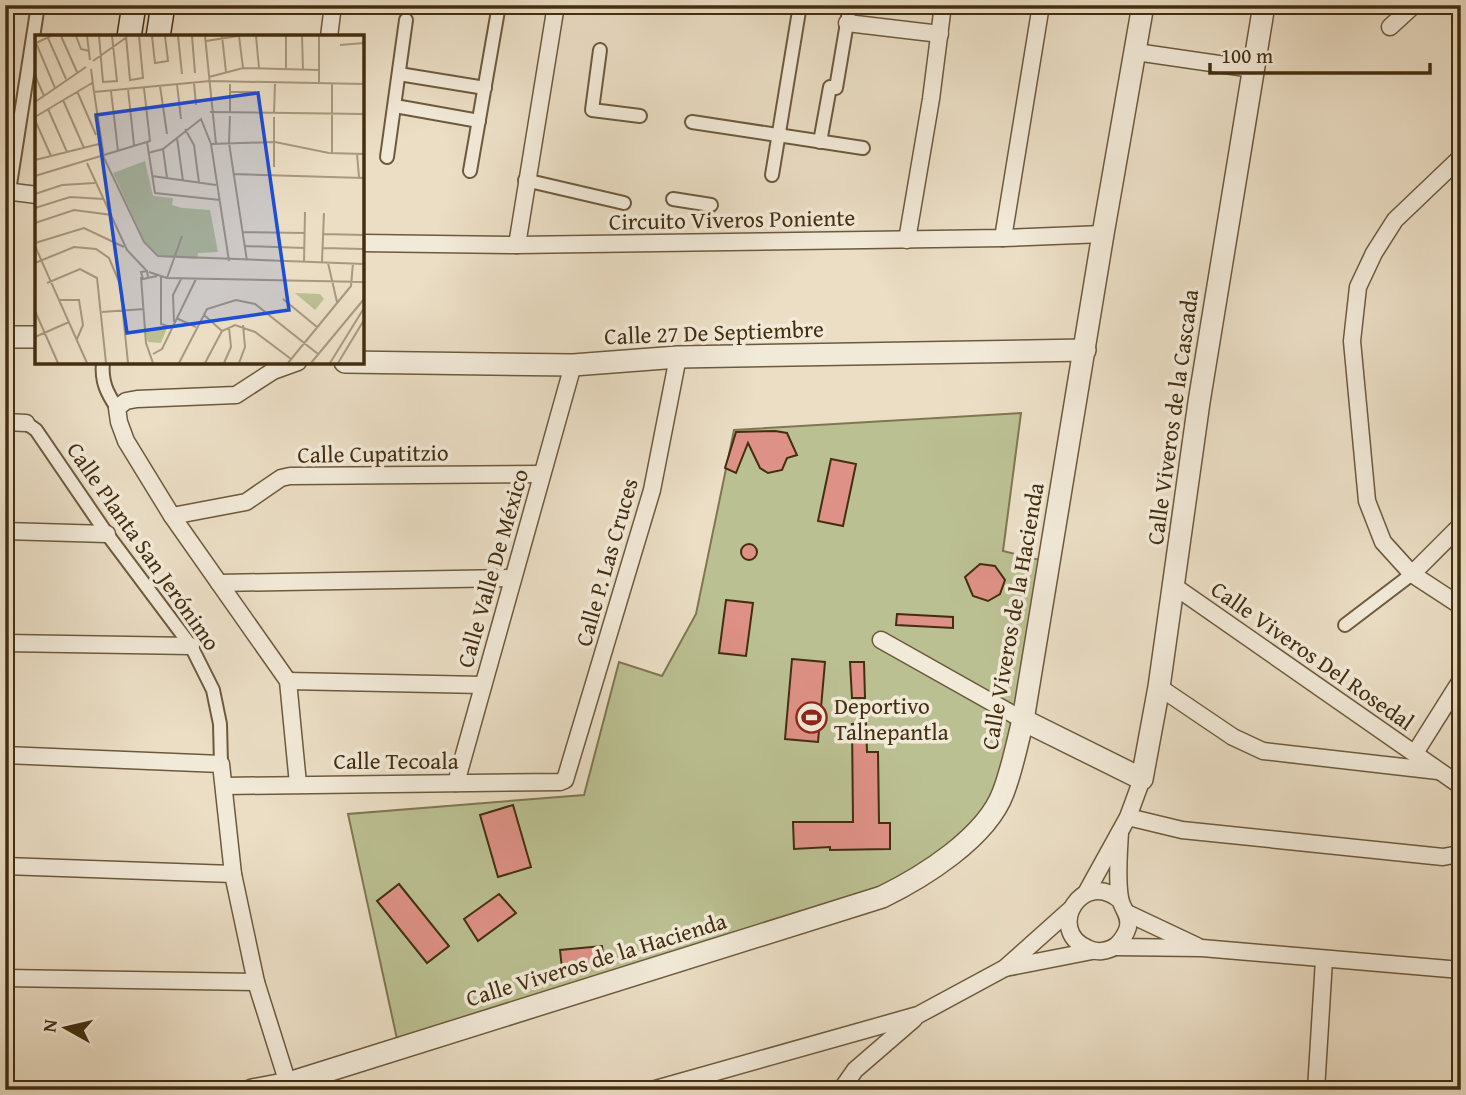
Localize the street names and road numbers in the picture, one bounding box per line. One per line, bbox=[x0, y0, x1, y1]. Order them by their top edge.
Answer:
street label: Circuito Viveros Poniente bbox=[608, 200, 856, 238]
street label: Calle Viveros de la Cascada bbox=[1138, 287, 1206, 547]
street label: Calle 27 De Septiembre bbox=[604, 312, 824, 352]
street label: Calle Planta San Jerónimo bbox=[59, 435, 229, 657]
street label: Calle Cupatitzio bbox=[297, 435, 449, 471]
street label: Calle Valle De México bbox=[448, 465, 536, 671]
street label: Calle P. Las Cruces bbox=[566, 474, 646, 650]
street label: Calle Viveros de la Hacienda bbox=[972, 480, 1052, 752]
street label: Calle Viveros Del Rosedal bbox=[1205, 572, 1421, 738]
street label: Calle Tecoala bbox=[333, 744, 459, 777]
street label: Calle Viveros de la Hacienda bbox=[462, 904, 730, 1014]

